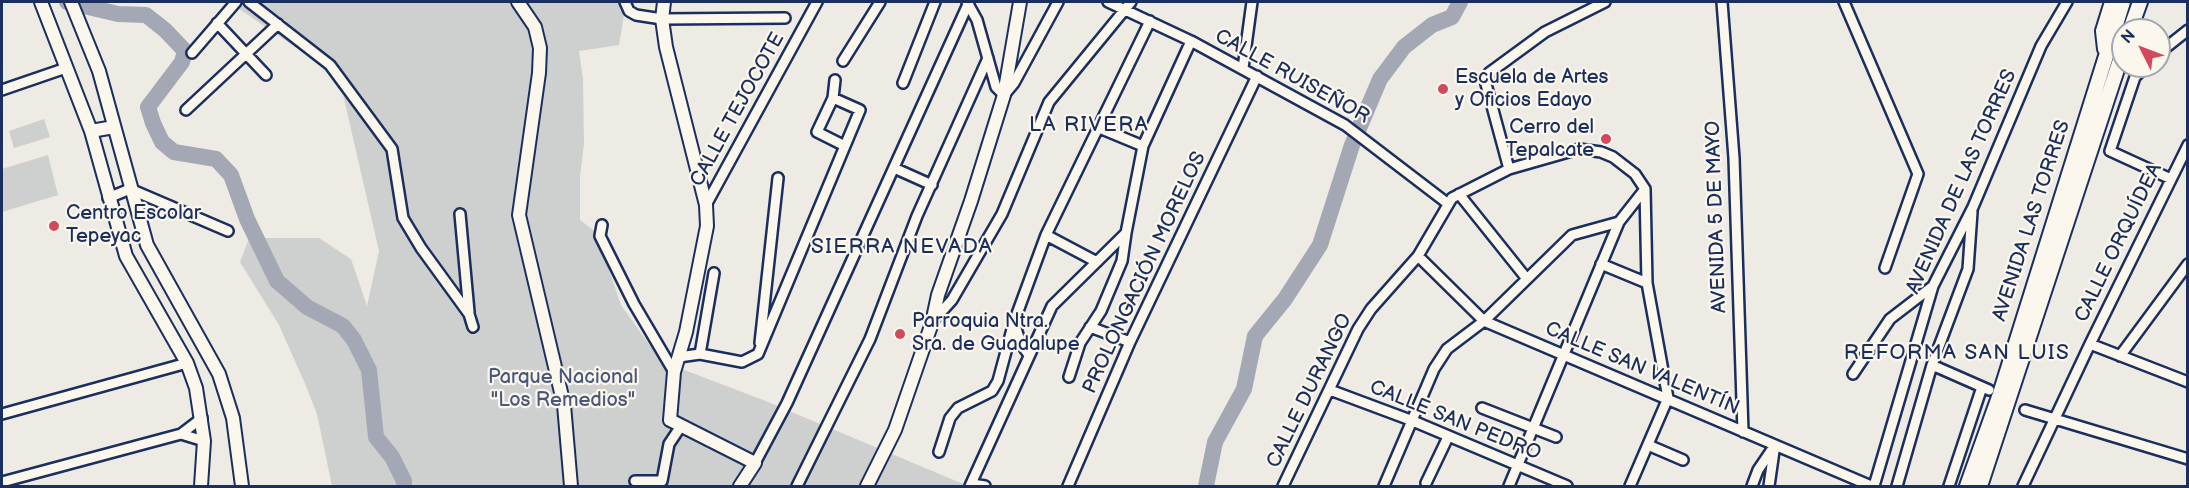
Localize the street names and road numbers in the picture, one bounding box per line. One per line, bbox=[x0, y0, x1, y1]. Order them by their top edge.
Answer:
street label: CALLE RUISEÑOR bbox=[1210, 25, 1374, 129]
street label: CALLE TEJOCOTE bbox=[686, 29, 790, 191]
street label: AVENIDA DE LAS TORRES bbox=[1902, 66, 2022, 298]
street label: AVENIDA LAS TORRES bbox=[1988, 118, 2076, 324]
street label: AVENIDA 5 DE MAYO bbox=[1702, 120, 1732, 314]
street label: PROLONGACIÓN MORELOS bbox=[1078, 148, 1212, 398]
street label: CALLE ORQUÍDEA bbox=[2070, 160, 2168, 326]
street label: CALLE DURANGO bbox=[1262, 310, 1358, 472]
street label: CALLE SAN VALENTÍN bbox=[1541, 317, 1743, 421]
street label: CALLE SAN PEDRO bbox=[1366, 376, 1544, 466]

